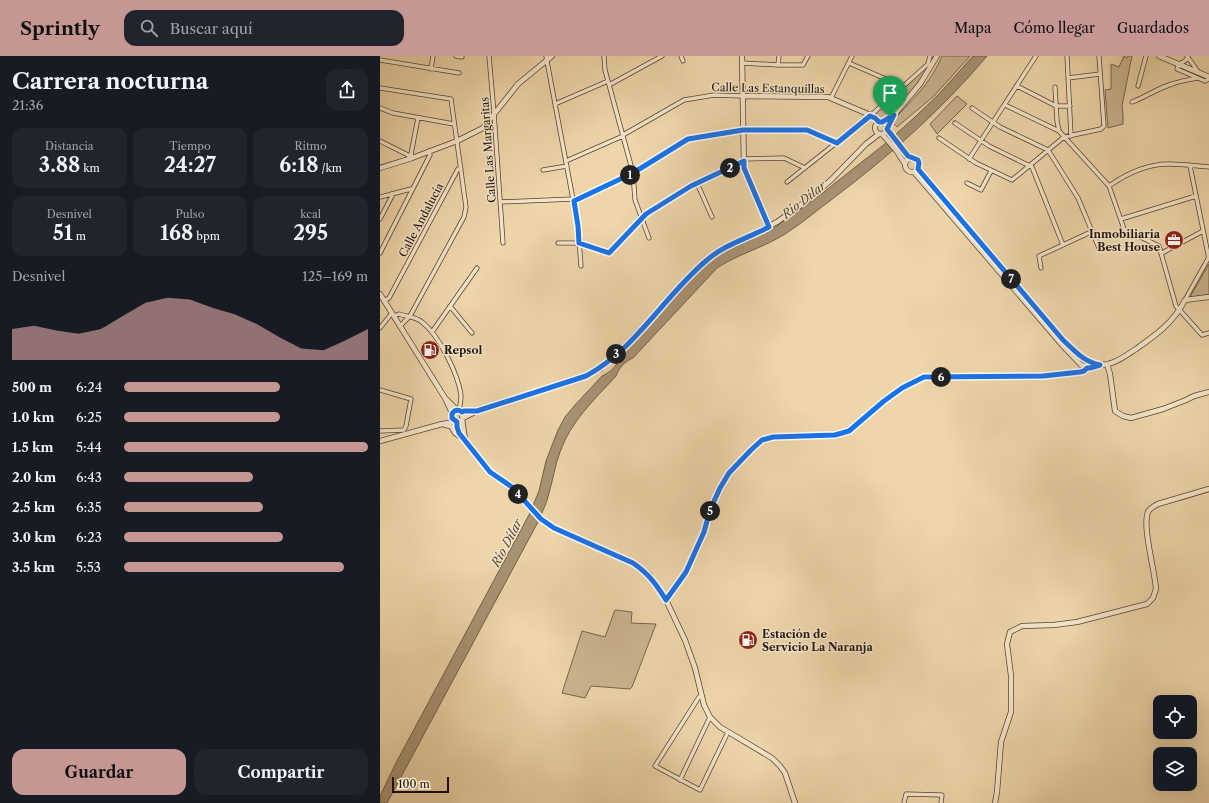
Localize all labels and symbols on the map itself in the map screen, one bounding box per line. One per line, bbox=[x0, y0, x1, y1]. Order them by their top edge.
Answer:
pin bbox=[873, 76, 907, 117]
street label: Calle Las Estanquillas bbox=[711, 80, 825, 96]
street label: Calle Las Margaritas bbox=[477, 96, 499, 203]
pin: 2 bbox=[720, 158, 740, 178]
pin: 1 bbox=[620, 165, 640, 185]
water label: Río Dílar bbox=[778, 177, 830, 222]
street label: Calle Andalucía bbox=[396, 180, 447, 259]
place label: Inmobiliaria Best House bbox=[1089, 227, 1161, 254]
office icon: Inmobiliaria Best House bbox=[1163, 229, 1185, 251]
pin: 7 bbox=[1001, 269, 1021, 289]
fuel station icon: Repsol bbox=[419, 339, 441, 361]
place label: Repsol bbox=[444, 343, 482, 357]
pin: 3 bbox=[606, 344, 626, 364]
pin: 6 bbox=[931, 367, 951, 387]
pin: 4 bbox=[508, 484, 528, 504]
pin: 5 bbox=[700, 501, 720, 521]
water label: Río Dílar bbox=[487, 515, 526, 570]
place label: Estación de Servicio La Naranja bbox=[762, 627, 873, 654]
fuel station icon: Estación de Servicio La Naranja bbox=[737, 629, 759, 651]
scale bar bbox=[392, 775, 449, 794]

